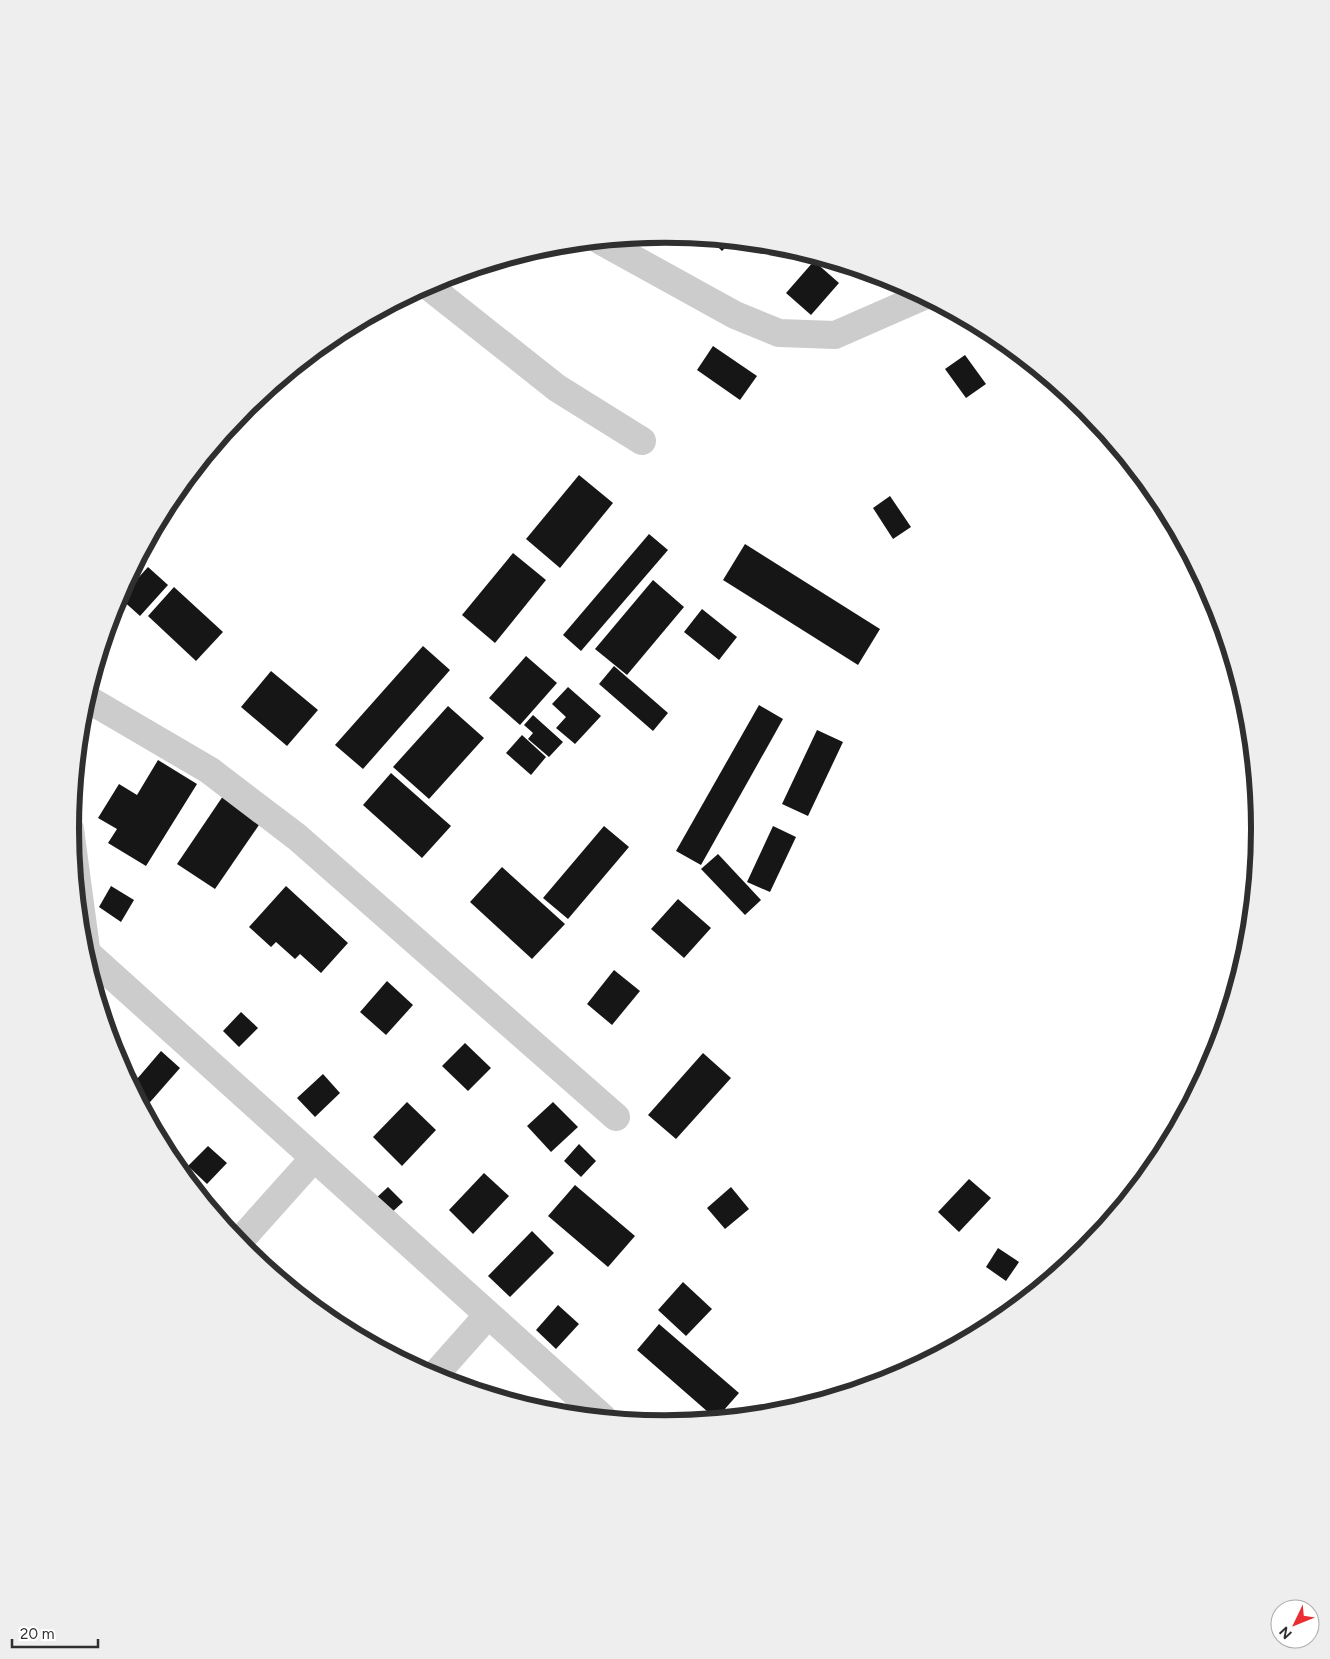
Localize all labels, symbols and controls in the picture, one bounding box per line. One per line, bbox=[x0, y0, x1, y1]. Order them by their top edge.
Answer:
north arrow bbox=[1270, 1599, 1320, 1649]
scale bar bbox=[12, 1616, 99, 1648]
text: N bbox=[1276, 1623, 1296, 1642]
text: 20 m bbox=[20, 1625, 54, 1643]

